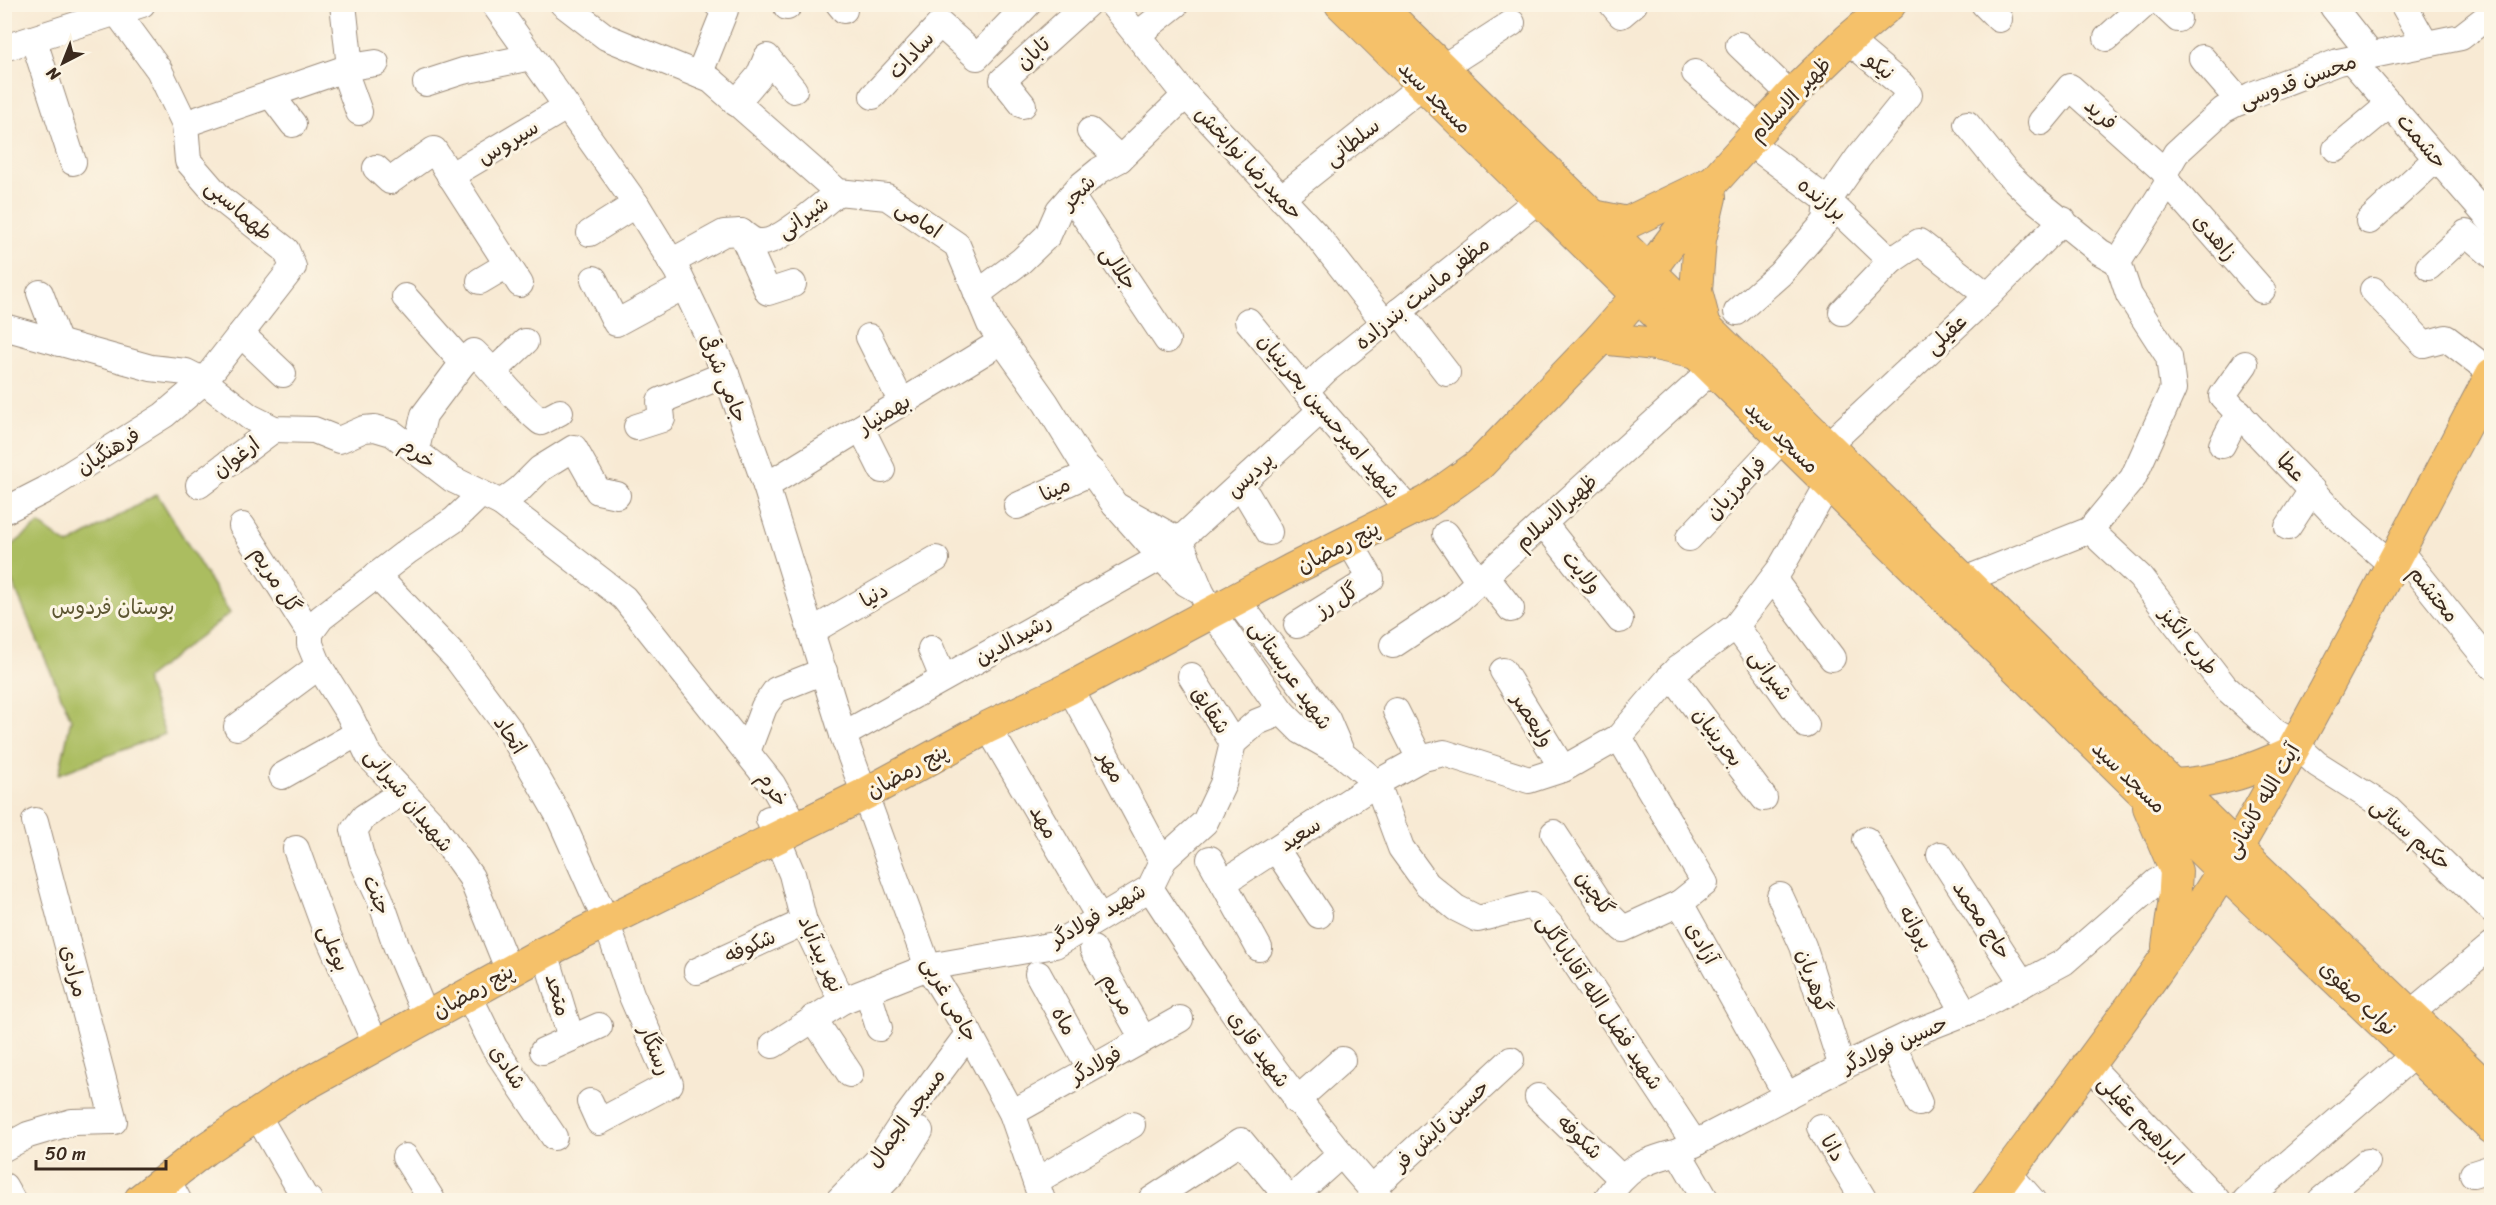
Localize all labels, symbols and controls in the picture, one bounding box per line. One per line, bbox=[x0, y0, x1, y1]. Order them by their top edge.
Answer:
street label: سادات bbox=[878, 22, 944, 88]
street label: تابان bbox=[1006, 26, 1060, 80]
north arrow bbox=[33, 33, 93, 93]
street label: نیکو bbox=[1855, 41, 1904, 90]
street label: محسن قدوسی bbox=[2234, 42, 2362, 120]
street label: ظهیر الاسلام bbox=[1739, 47, 1841, 151]
street label: مسجد سید bbox=[1389, 51, 1481, 143]
text: N bbox=[39, 59, 68, 89]
street label: فرید bbox=[2075, 88, 2127, 140]
street label: حمیدرضا نوابخش bbox=[1185, 97, 1313, 229]
street label: حشمت bbox=[2387, 104, 2457, 178]
street label: سلطانی bbox=[1315, 108, 1389, 176]
street label: سیروس bbox=[470, 109, 546, 175]
street label: شجر bbox=[1049, 165, 1105, 221]
street label: برازنده bbox=[1788, 167, 1856, 231]
street label: طهماسبی bbox=[196, 169, 282, 251]
street label: شیرانی bbox=[769, 185, 837, 249]
street label: امامی bbox=[888, 189, 950, 249]
street label: زاهدی bbox=[2183, 204, 2247, 270]
street label: مظفر ماست بندزاده bbox=[1346, 226, 1498, 360]
street label: جلالی bbox=[1090, 238, 1148, 298]
street label: عقیلی bbox=[1915, 304, 1977, 364]
street label: شهید امیرحسین بحرینیان bbox=[1248, 324, 1410, 508]
street label: جامی شرقی bbox=[689, 327, 759, 429]
street label: بهمنیار bbox=[849, 383, 919, 446]
street label: مسجد سید bbox=[1735, 391, 1829, 483]
street label: فرهنگیان bbox=[68, 416, 148, 486]
street label: ارغوان bbox=[204, 426, 268, 488]
street label: خرم bbox=[392, 427, 444, 479]
street label: پردیس bbox=[1217, 442, 1283, 508]
street label: عطا bbox=[2267, 443, 2315, 491]
street label: فرامرزیان bbox=[1696, 447, 1776, 529]
street label: ظهیرالاسلام bbox=[1505, 464, 1607, 560]
street label: مینا bbox=[1033, 465, 1077, 513]
street label: پنج رمضان bbox=[1290, 510, 1386, 584]
street label: گل مریم bbox=[240, 539, 312, 621]
street label: ولایت bbox=[1552, 541, 1612, 603]
street label: محتشم bbox=[2399, 557, 2469, 631]
street label: دنیا bbox=[852, 571, 896, 619]
street label: گل رز bbox=[1306, 572, 1366, 629]
park label: بوستان فردوس bbox=[51, 588, 175, 626]
street label: طرب انگیز bbox=[2148, 596, 2229, 684]
street label: رشیدالدین bbox=[967, 602, 1059, 676]
street label: شهید عربستانی bbox=[1239, 612, 1343, 738]
street label: شیرانی bbox=[1739, 641, 1803, 709]
street label: شقایق bbox=[1181, 678, 1241, 742]
street label: ولیعصر bbox=[1500, 683, 1565, 755]
street label: بحرینیان bbox=[1682, 698, 1754, 776]
street label: اتحاد bbox=[483, 708, 537, 762]
street label: مسجد سید bbox=[2082, 731, 2176, 823]
street label: پنج رمضان bbox=[859, 733, 955, 809]
street label: آیت الله کاشانی bbox=[2213, 735, 2311, 866]
street label: شهیدان شیرانی bbox=[354, 739, 464, 861]
street label: مهر bbox=[1087, 742, 1136, 790]
street label: خرم bbox=[747, 763, 799, 815]
street label: حکیم سنائی bbox=[2361, 787, 2461, 881]
street label: مهد bbox=[1019, 797, 1069, 847]
street label: سعید bbox=[1271, 806, 1329, 862]
street label: گلچین bbox=[1565, 862, 1625, 924]
street label: جنت bbox=[352, 869, 402, 921]
street label: شهید فولادگر bbox=[1041, 872, 1153, 959]
street label: حاج محمد bbox=[1942, 872, 2022, 968]
street label: پروانه bbox=[1888, 897, 1944, 957]
street label: شهید فضل الله آقاباباگلی bbox=[1526, 906, 1674, 1098]
street label: نهر بیدآباد bbox=[787, 909, 855, 999]
street label: آزادی bbox=[1675, 914, 1730, 972]
street label: بوعلی bbox=[307, 918, 361, 978]
street label: شکوفه bbox=[718, 918, 782, 974]
street label: مرادی bbox=[49, 941, 99, 1001]
street label: گوهریان bbox=[1785, 943, 1843, 1019]
street label: جامی غربی bbox=[911, 949, 989, 1049]
street label: نواب صفوی bbox=[2310, 951, 2406, 1045]
street label: پنج رمضان bbox=[425, 953, 521, 1029]
street label: مریم bbox=[1091, 965, 1145, 1023]
street label: متحد bbox=[534, 969, 582, 1021]
street label: ماه bbox=[1040, 999, 1088, 1043]
street label: شهید قاری bbox=[1217, 1002, 1301, 1096]
street label: حسین فولادگر bbox=[1834, 1004, 1954, 1085]
street label: رستگار bbox=[627, 1017, 683, 1082]
street label: فولادگر bbox=[1061, 1035, 1129, 1096]
street label: شادی bbox=[479, 1037, 537, 1097]
street label: مسجد الجمال bbox=[856, 1060, 956, 1176]
street label: ابراهیم عقیلی bbox=[2088, 1065, 2194, 1175]
street label: حسین تابش فر bbox=[1382, 1069, 1499, 1182]
street label: شکوفه bbox=[1548, 1105, 1612, 1169]
street label: دانا bbox=[1810, 1127, 1856, 1169]
scale bar bbox=[36, 1133, 166, 1171]
text: 50 m bbox=[45, 1138, 86, 1170]

